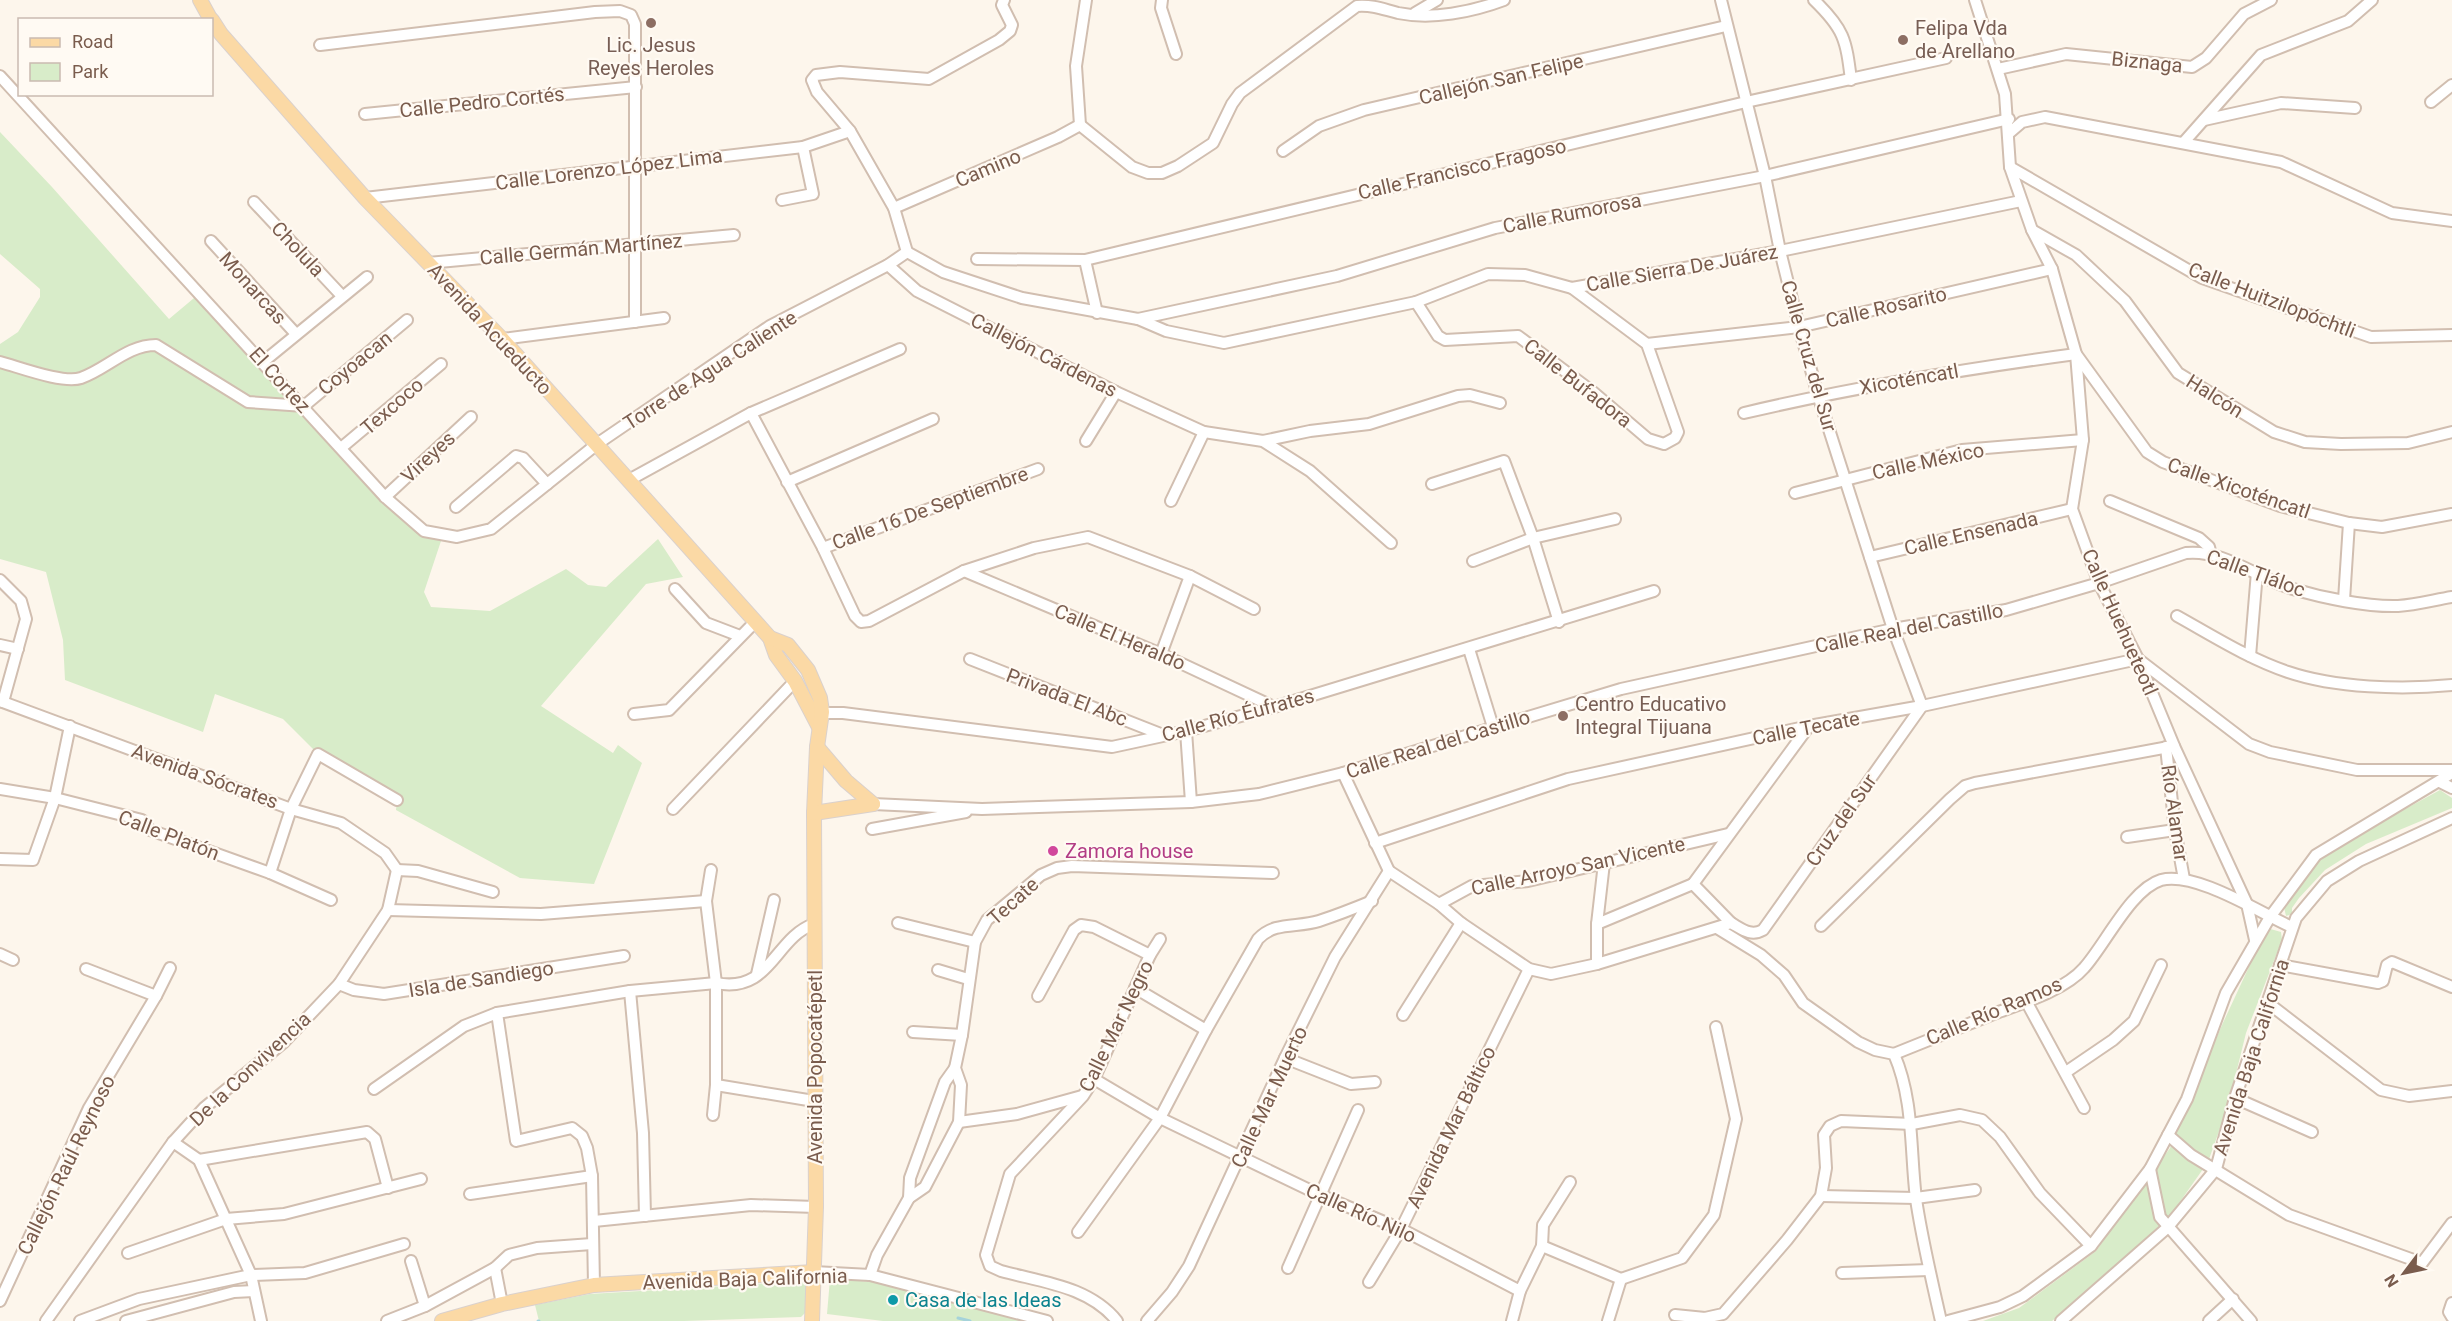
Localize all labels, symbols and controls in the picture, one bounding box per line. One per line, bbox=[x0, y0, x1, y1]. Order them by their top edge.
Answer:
marker: Lic. Jesus Reyes Heroles bbox=[644, 16, 658, 30]
place label: Felipa Vda de Arellano bbox=[1915, 16, 2015, 63]
legend bbox=[18, 18, 213, 96]
text: Road bbox=[72, 31, 113, 52]
place label: Lic. Jesus Reyes Heroles bbox=[588, 33, 714, 80]
marker: Felipa Vda de Arellano bbox=[1896, 33, 1910, 47]
street label: Biznaga bbox=[2110, 46, 2184, 78]
street label: Callejón San Felipe bbox=[1416, 48, 1586, 110]
text: Park bbox=[72, 61, 109, 82]
street label: Calle Pedro Cortés bbox=[398, 81, 566, 123]
street label: Calle Francisco Fragoso bbox=[1355, 133, 1569, 205]
street label: Calle Lorenzo López Lima bbox=[494, 143, 724, 195]
street label: Camino bbox=[952, 144, 1024, 192]
street label: Calle Rumorosa bbox=[1501, 188, 1643, 238]
street label: Cholula bbox=[266, 216, 330, 282]
street label: Calle Germán Martínez bbox=[479, 228, 683, 270]
street label: Calle Sierra De Juárez bbox=[1584, 239, 1780, 297]
street label: Monarcas bbox=[214, 247, 292, 329]
street label: Calle Huitzilopóchtli bbox=[2185, 257, 2359, 343]
street label: Avenida Acueducto bbox=[423, 258, 557, 400]
street label: Calle Cruz del Sur bbox=[1776, 278, 1842, 435]
street label: Calle Rosarito bbox=[1823, 281, 1949, 333]
street label: Torre de Agua Caliente bbox=[619, 305, 801, 435]
street label: Callejón Cárdenas bbox=[967, 308, 1121, 402]
street label: Coyoacan bbox=[313, 326, 397, 400]
street label: Calle Bufadora bbox=[1519, 333, 1637, 433]
street label: El Cortez bbox=[244, 342, 316, 418]
street label: Xicoténcatl bbox=[1858, 358, 1960, 400]
street label: Halcón bbox=[2182, 369, 2248, 423]
street label: Texcoco bbox=[356, 372, 428, 440]
street label: Vireyes bbox=[396, 426, 460, 488]
street label: Calle México bbox=[1870, 437, 1986, 485]
street label: Calle Xicoténcatl bbox=[2164, 452, 2314, 524]
street label: Calle 16 De Septiembre bbox=[829, 461, 1031, 555]
street label: Calle Ensenada bbox=[1902, 506, 2040, 560]
street label: Calle Tláloc bbox=[2203, 544, 2309, 602]
street label: Calle Huehueteotl bbox=[2077, 545, 2163, 699]
street label: Calle Real del Castillo bbox=[1813, 598, 2005, 658]
street label: Calle El Heraldo bbox=[1051, 599, 1189, 675]
street label: Privada El Abc bbox=[1003, 663, 1131, 731]
street label: Calle Río Éufrates bbox=[1159, 683, 1317, 747]
place label: Centro Educativo Integral Tijuana bbox=[1575, 692, 1726, 739]
street label: Calle Real del Castillo bbox=[1343, 705, 1533, 783]
street label: Calle Tecate bbox=[1750, 706, 1862, 750]
marker: Centro Educativo Integral Tijuana bbox=[1556, 709, 1570, 723]
street label: Avenida Sócrates bbox=[128, 738, 282, 814]
street label: Río Alamar bbox=[2156, 763, 2194, 863]
street label: Cruz del Sur bbox=[1800, 769, 1882, 871]
street label: Calle Platón bbox=[115, 805, 223, 865]
street label: Calle Arroyo San Vicente bbox=[1469, 832, 1687, 900]
place label: Zamora house bbox=[1065, 839, 1193, 863]
marker: Zamora house bbox=[1046, 844, 1060, 858]
street label: Tecate bbox=[983, 872, 1043, 930]
street label: Isla de Sandiego bbox=[407, 956, 555, 1002]
street label: Calle Mar Negro bbox=[1074, 956, 1158, 1096]
street label: Avenida Baja California bbox=[2208, 956, 2294, 1158]
street label: Avenida Popocatépetl bbox=[803, 970, 827, 1164]
street label: Calle Río Ramos bbox=[1922, 972, 2066, 1050]
street label: De la Convivencia bbox=[184, 1007, 316, 1131]
street label: Calle Mar Muerto bbox=[1226, 1022, 1312, 1172]
street label: Avenida Mar Báltico bbox=[1401, 1042, 1501, 1212]
street label: Callejón Raúl Reynoso bbox=[12, 1071, 120, 1259]
street label: Calle Río Nilo bbox=[1302, 1178, 1420, 1248]
north arrow bbox=[2374, 1243, 2434, 1303]
street label: Avenida Baja California bbox=[642, 1263, 848, 1295]
text: N bbox=[2381, 1271, 2403, 1291]
place label: Casa de las Ideas bbox=[905, 1288, 1061, 1312]
marker: Casa de las Ideas bbox=[886, 1293, 900, 1307]

